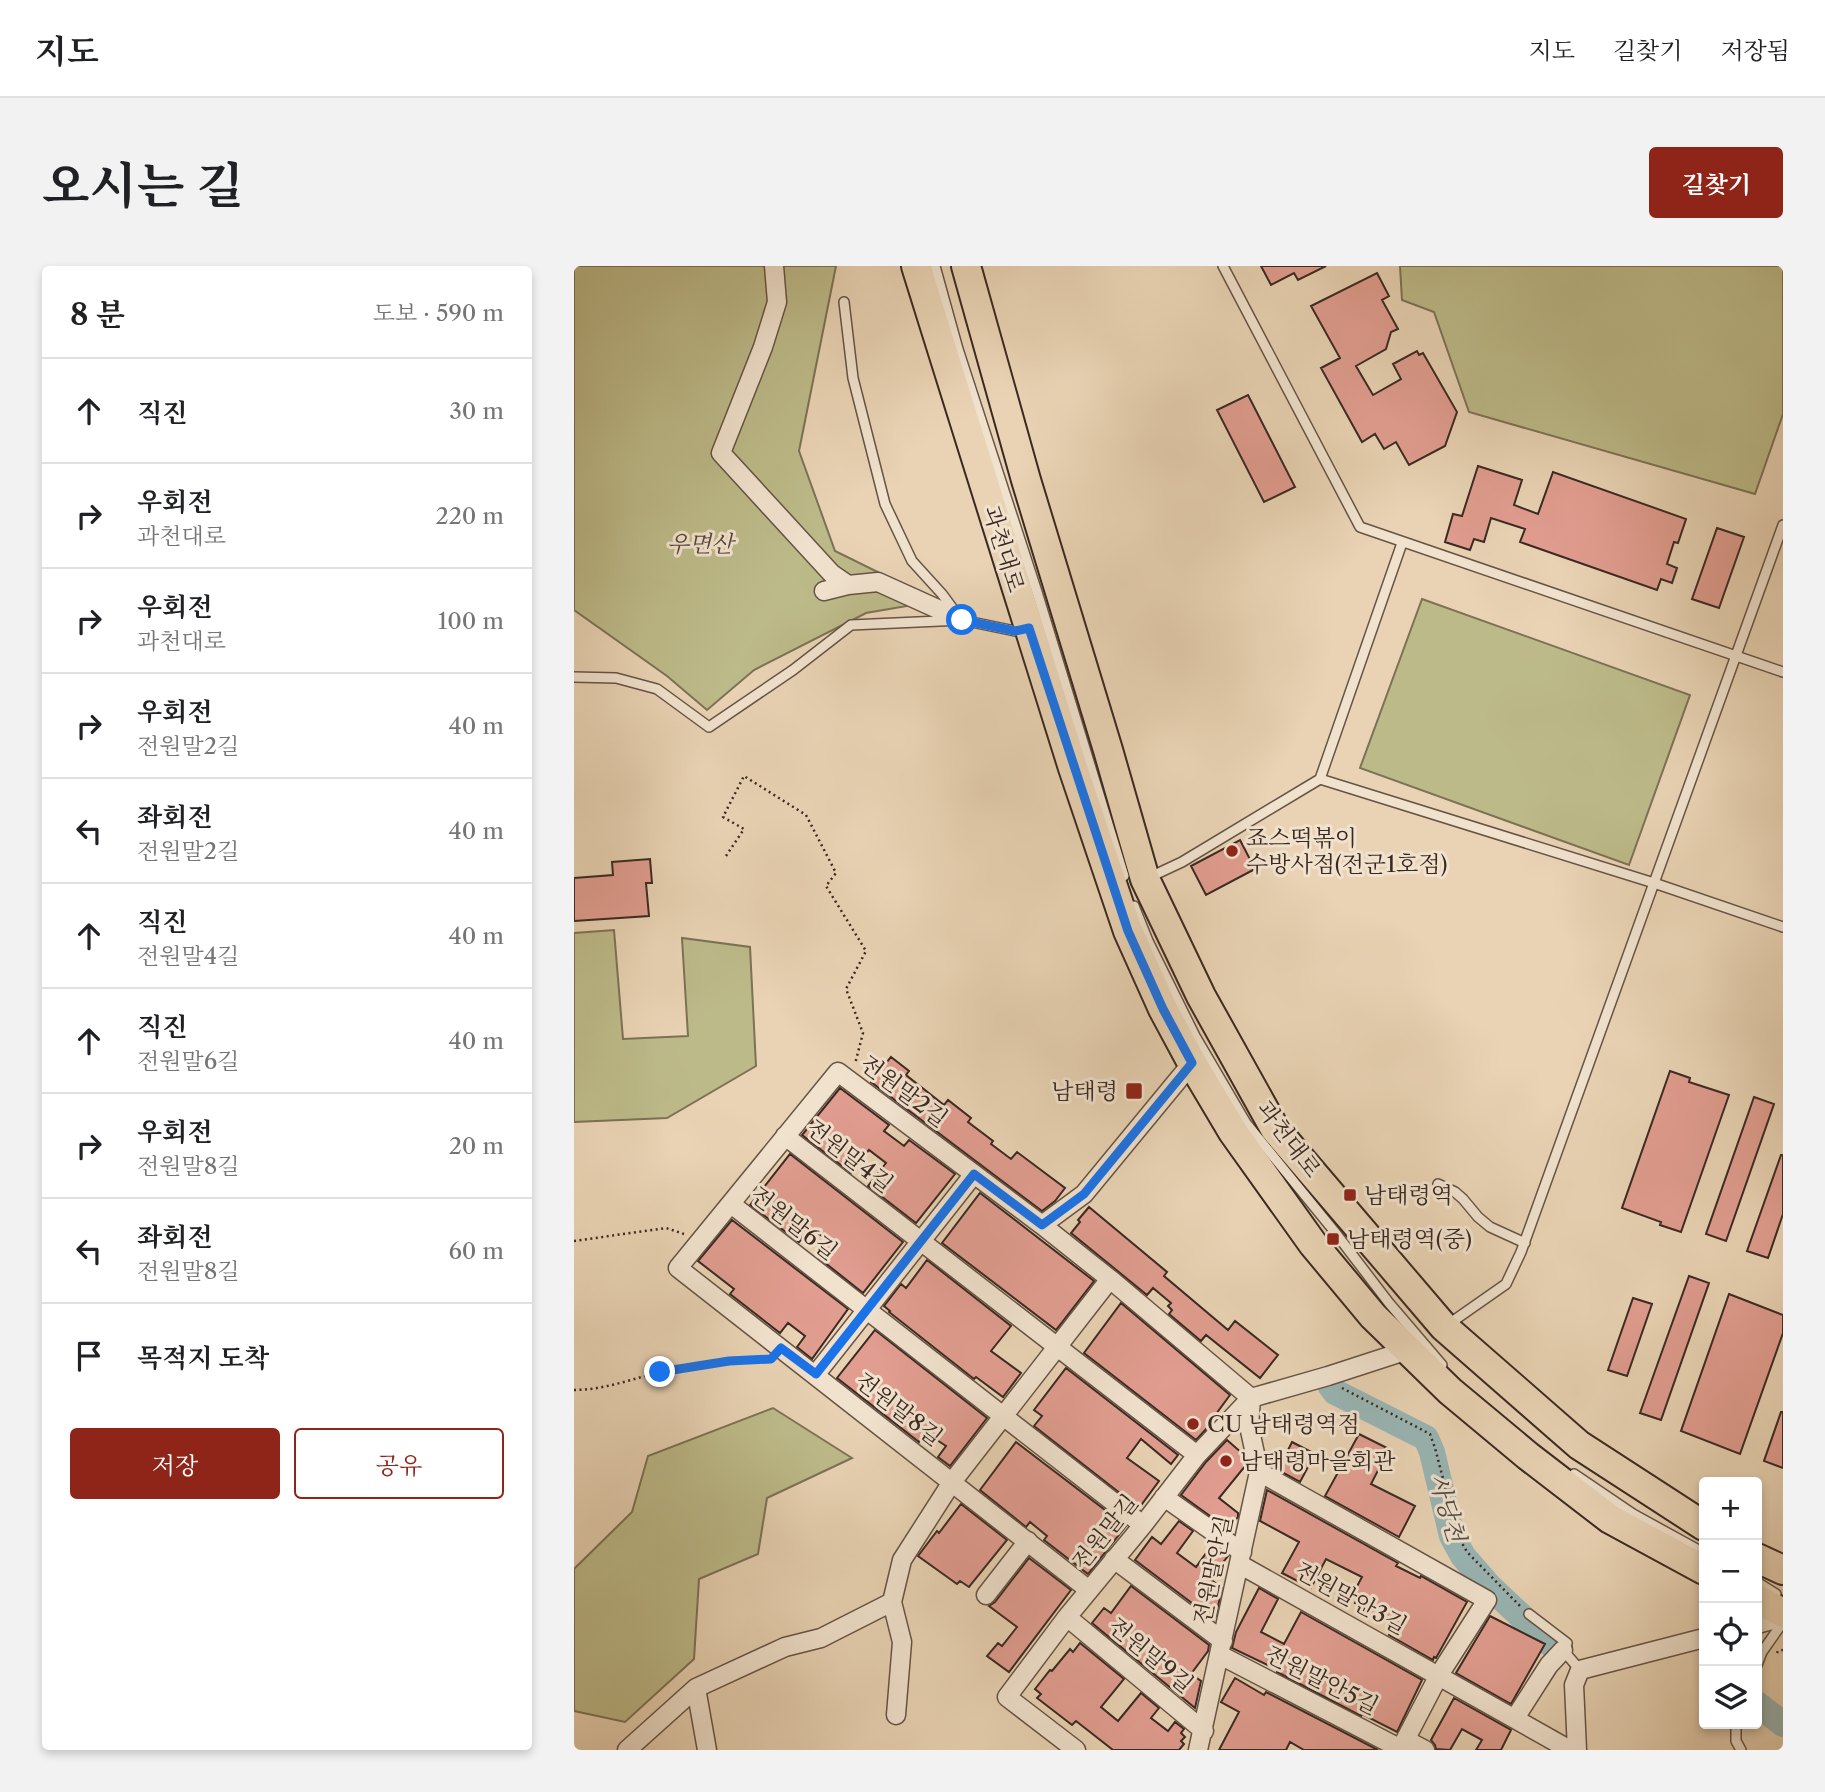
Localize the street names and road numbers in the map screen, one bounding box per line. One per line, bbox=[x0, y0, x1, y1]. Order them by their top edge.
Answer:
street label: 과천대로 bbox=[978, 502, 1030, 596]
street label: 전원말2길 bbox=[855, 1049, 953, 1133]
street label: 과천대로 bbox=[1251, 1095, 1327, 1183]
street label: 전원말4길 bbox=[801, 1114, 899, 1198]
street label: 전원말6길 bbox=[745, 1180, 843, 1266]
street label: 전원말8길 bbox=[850, 1366, 948, 1452]
street label: 전원말길 bbox=[1066, 1489, 1144, 1575]
street label: 전원말안길 bbox=[1188, 1513, 1238, 1627]
street label: 전원말안3길 bbox=[1290, 1556, 1412, 1640]
street label: 전원말9길 bbox=[1103, 1611, 1199, 1699]
street label: 전원말안5길 bbox=[1261, 1639, 1383, 1721]

